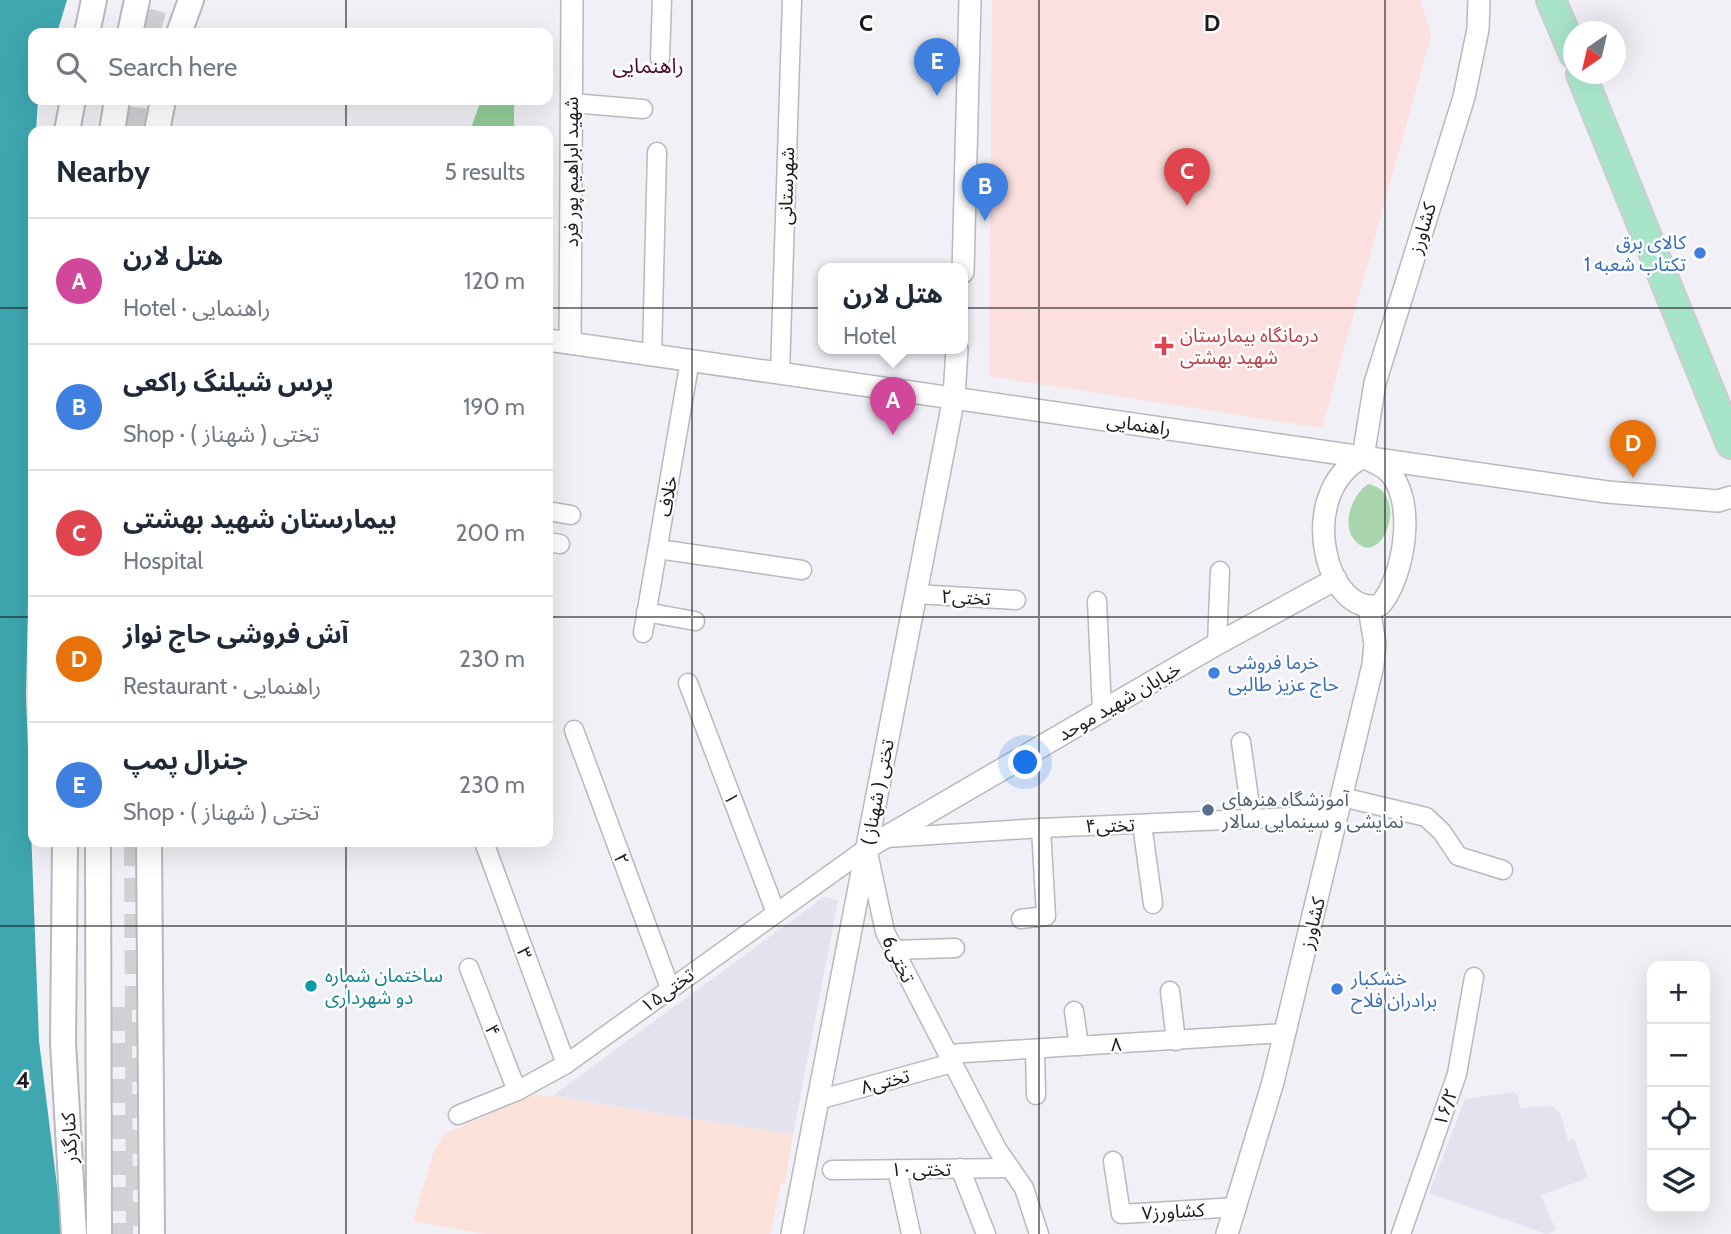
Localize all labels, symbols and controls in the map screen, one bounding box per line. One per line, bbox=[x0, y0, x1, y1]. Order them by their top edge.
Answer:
text: C bbox=[859, 9, 873, 37]
text: D bbox=[1204, 9, 1220, 37]
north arrow bbox=[1563, 21, 1626, 84]
search box bbox=[28, 28, 553, 105]
pin: E bbox=[914, 38, 960, 96]
icon: search bbox=[52, 48, 90, 86]
text: Search here bbox=[108, 51, 237, 83]
district label: راهنمایی bbox=[612, 53, 684, 78]
street label: شهید ابراهیم پور فرد bbox=[560, 97, 586, 247]
street label: شهرستانی bbox=[774, 147, 799, 225]
pin: C bbox=[1164, 148, 1210, 206]
text: Nearby bbox=[56, 153, 150, 190]
text: 5 results bbox=[444, 158, 525, 186]
pin: B bbox=[962, 163, 1008, 221]
street label: کشاورز bbox=[1404, 199, 1441, 257]
place label: کالای برق تکتاب شعبه 1 bbox=[1584, 231, 1687, 276]
text: هتل لارن bbox=[123, 240, 223, 272]
marker: کالای برق تکتاب شعبه 1 bbox=[1692, 245, 1708, 261]
popup bbox=[818, 263, 968, 354]
text: A bbox=[72, 267, 86, 295]
text: 120 m bbox=[464, 267, 525, 295]
text: هتل لارن bbox=[843, 278, 943, 310]
text: Hotel · راهنمایی bbox=[123, 294, 270, 322]
text: Hotel bbox=[843, 322, 896, 350]
place label: درمانگاه بیمارستان شهید بهشتی bbox=[1180, 324, 1319, 369]
marker: درمانگاه بیمارستان شهید بهشتی bbox=[1154, 336, 1174, 356]
text: پرس شیلنگ راکعی bbox=[123, 366, 334, 398]
pin: A bbox=[870, 377, 916, 435]
text: B bbox=[72, 393, 86, 421]
text: 190 m bbox=[463, 393, 525, 421]
street label: راهنمایی bbox=[1105, 409, 1173, 440]
text: Shop · تختی ( شهناز ) bbox=[123, 420, 320, 448]
pin: D bbox=[1610, 420, 1656, 478]
street label: خلاف bbox=[653, 474, 682, 518]
text: بیمارستان شهید بهشتی bbox=[123, 503, 397, 535]
text: C bbox=[72, 519, 86, 547]
text: 200 m bbox=[455, 519, 525, 547]
text: Hospital bbox=[123, 547, 203, 575]
street label: تختی۲ bbox=[941, 585, 991, 610]
text: آش فروشی حاج نواز bbox=[123, 618, 349, 650]
text: D bbox=[71, 645, 87, 673]
text: 230 m bbox=[459, 645, 525, 673]
place label: خرما فروشی حاج عزیز طالبی bbox=[1228, 651, 1339, 698]
street label: خیابان شهید موحد bbox=[1054, 657, 1185, 746]
marker: خرما فروشی حاج عزیز طالبی bbox=[1206, 665, 1222, 681]
text: Restaurant · راهنمایی bbox=[123, 672, 321, 700]
street label: تختی ( شهناز ) bbox=[856, 737, 899, 847]
text: جنرال پمپ bbox=[123, 744, 248, 776]
your location bbox=[1008, 745, 1042, 779]
text: E bbox=[72, 771, 86, 799]
text: 230 m bbox=[459, 771, 525, 799]
place label: آموزشگاه هنرهای نمایشی و سینمایی سالار bbox=[1221, 788, 1404, 833]
street label: ۱ bbox=[719, 789, 744, 807]
text: Shop · تختی ( شهناز ) bbox=[123, 798, 320, 826]
marker: آموزشگاه هنرهای نمایشی و سینمایی سالار bbox=[1200, 802, 1216, 818]
street label: تختی۴ bbox=[1085, 813, 1135, 838]
street label: ۲ bbox=[609, 850, 634, 868]
street label: کشاورز bbox=[1295, 894, 1330, 952]
street label: 6تختی bbox=[877, 932, 920, 987]
street label: ۳ bbox=[512, 944, 537, 962]
map controls bbox=[1647, 961, 1710, 1213]
button: + bbox=[1647, 961, 1710, 1024]
street label: تختی۱۵ bbox=[636, 963, 699, 1018]
place label: ساختمان شماره دو شهرداری bbox=[325, 964, 443, 1009]
place label: خشکبار برادران فلاح bbox=[1350, 967, 1437, 1014]
marker: ساختمان شماره دو شهرداری bbox=[303, 978, 319, 994]
marker: خشکبار برادران فلاح bbox=[1329, 981, 1345, 997]
street label: ۴ bbox=[480, 1021, 505, 1039]
button: − bbox=[1647, 1024, 1710, 1087]
street label: ۸ bbox=[1110, 1033, 1122, 1056]
street label: تختی۸ bbox=[858, 1064, 912, 1099]
text: 4 bbox=[16, 1066, 30, 1094]
street label: ۱۶/۲ bbox=[1428, 1085, 1463, 1129]
button: locate bbox=[1647, 1087, 1710, 1150]
street label: کنارگذر bbox=[57, 1111, 82, 1165]
button: layers bbox=[1647, 1150, 1710, 1213]
street label: تختی۱۰ bbox=[891, 1158, 951, 1181]
street label: ۷کشاورز bbox=[1141, 1198, 1206, 1225]

